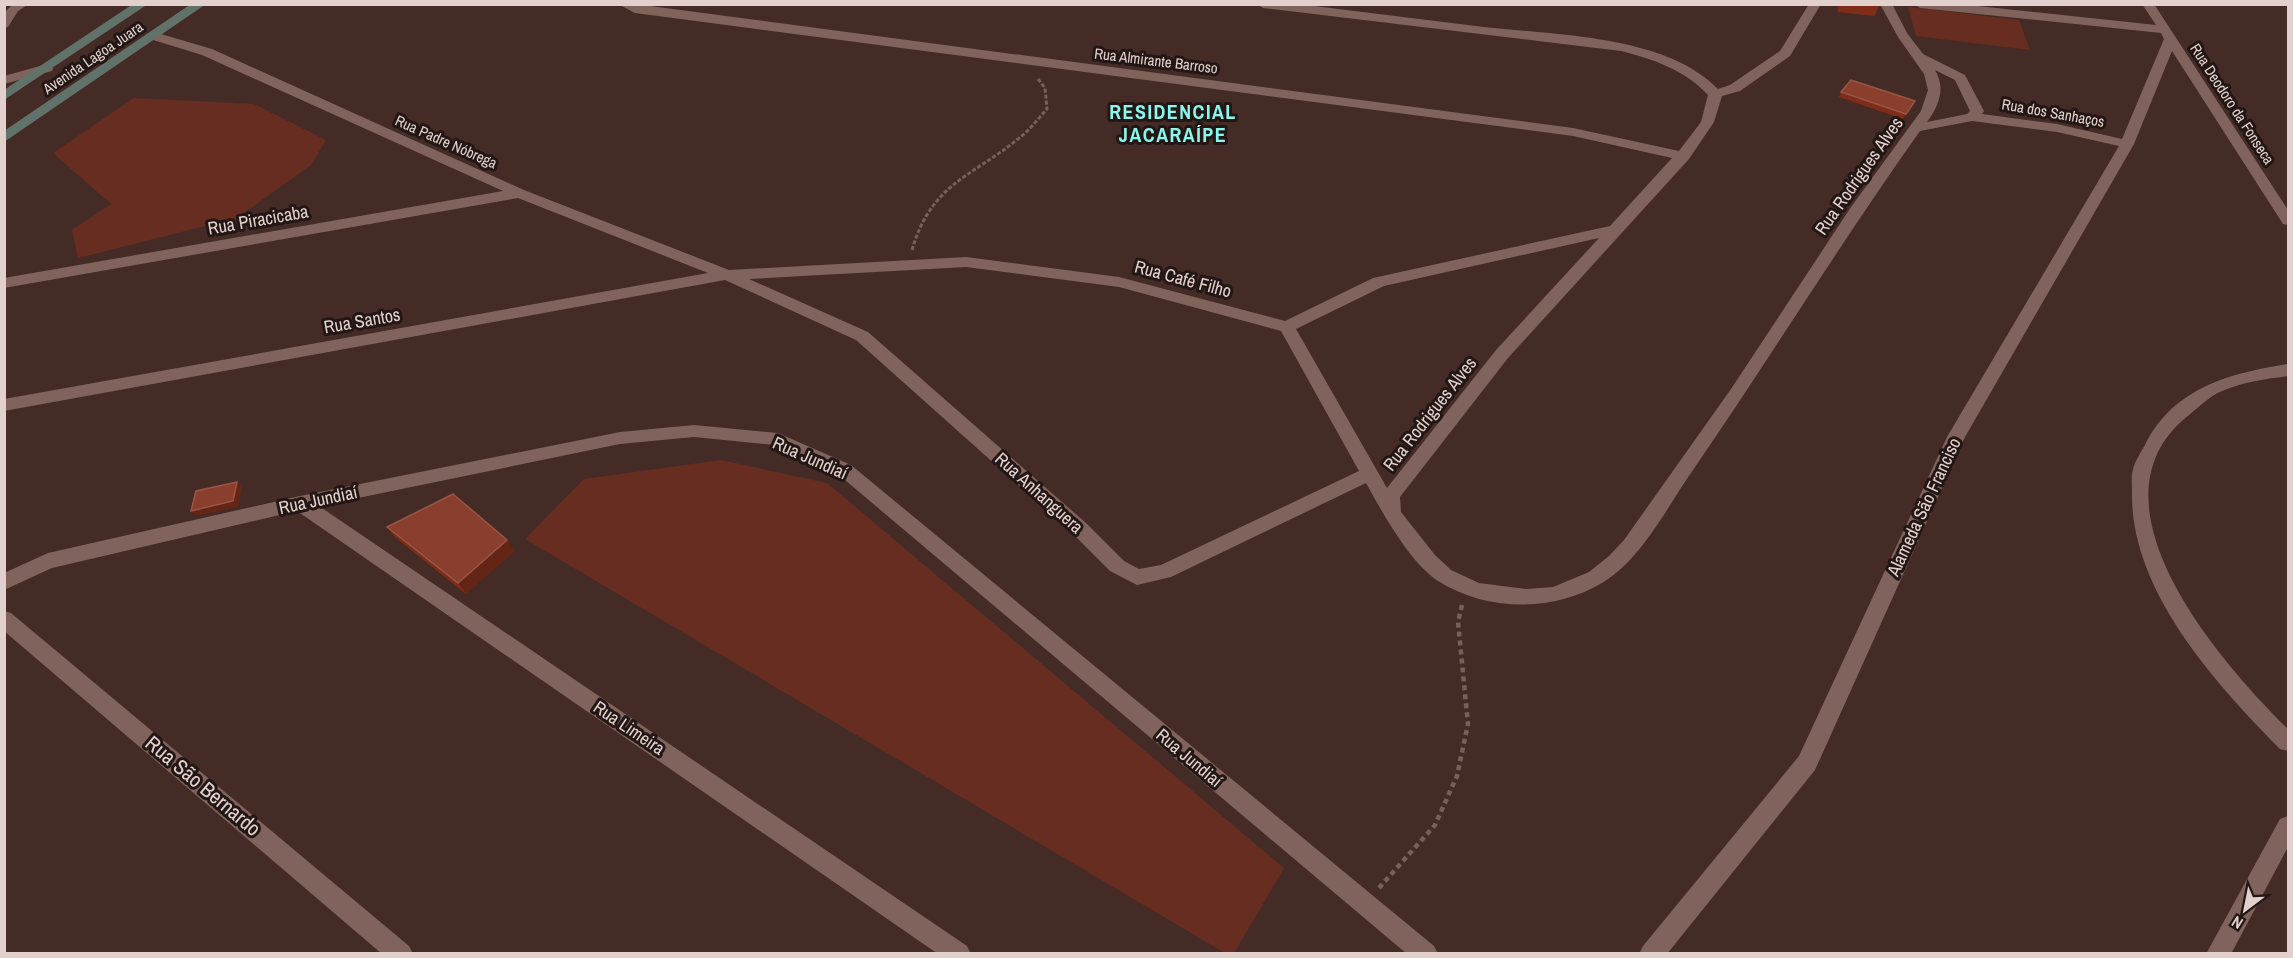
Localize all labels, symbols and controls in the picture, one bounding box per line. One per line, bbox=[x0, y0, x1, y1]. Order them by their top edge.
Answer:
street label: Avenida Lagoa Juara bbox=[38, 16, 147, 99]
street label: Rua Deodoro da Fonseca bbox=[2185, 39, 2280, 168]
street label: Rua Almirante Barroso bbox=[1093, 42, 1219, 79]
street label: Rua dos Sanhaços bbox=[2000, 93, 2106, 132]
district label: RESIDENCIAL JACARAÍPE bbox=[1109, 98, 1237, 148]
street label: Rua Padre Nóbrega bbox=[392, 110, 501, 173]
street label: Rua Rodrigues Alves bbox=[1809, 112, 1909, 240]
street label: Rua Piracicaba bbox=[206, 198, 310, 241]
street label: Rua Café Filho bbox=[1132, 254, 1234, 303]
street label: Rua Santos bbox=[322, 301, 402, 340]
street label: Rua Rodrigues Alves bbox=[1377, 351, 1482, 476]
street label: Rua Jundiaí bbox=[769, 430, 852, 486]
street label: Alameda São Franciso bbox=[1880, 433, 1967, 581]
street label: Rua Anhanguera bbox=[990, 446, 1089, 539]
street label: Rua Jundiaí bbox=[276, 479, 360, 520]
street label: Rua Limeira bbox=[589, 695, 670, 761]
street label: Rua Jundiaí bbox=[1151, 722, 1229, 793]
street label: Rua São Bernardo bbox=[139, 729, 267, 843]
north arrow bbox=[2215, 880, 2275, 940]
text: N bbox=[2227, 911, 2247, 935]

